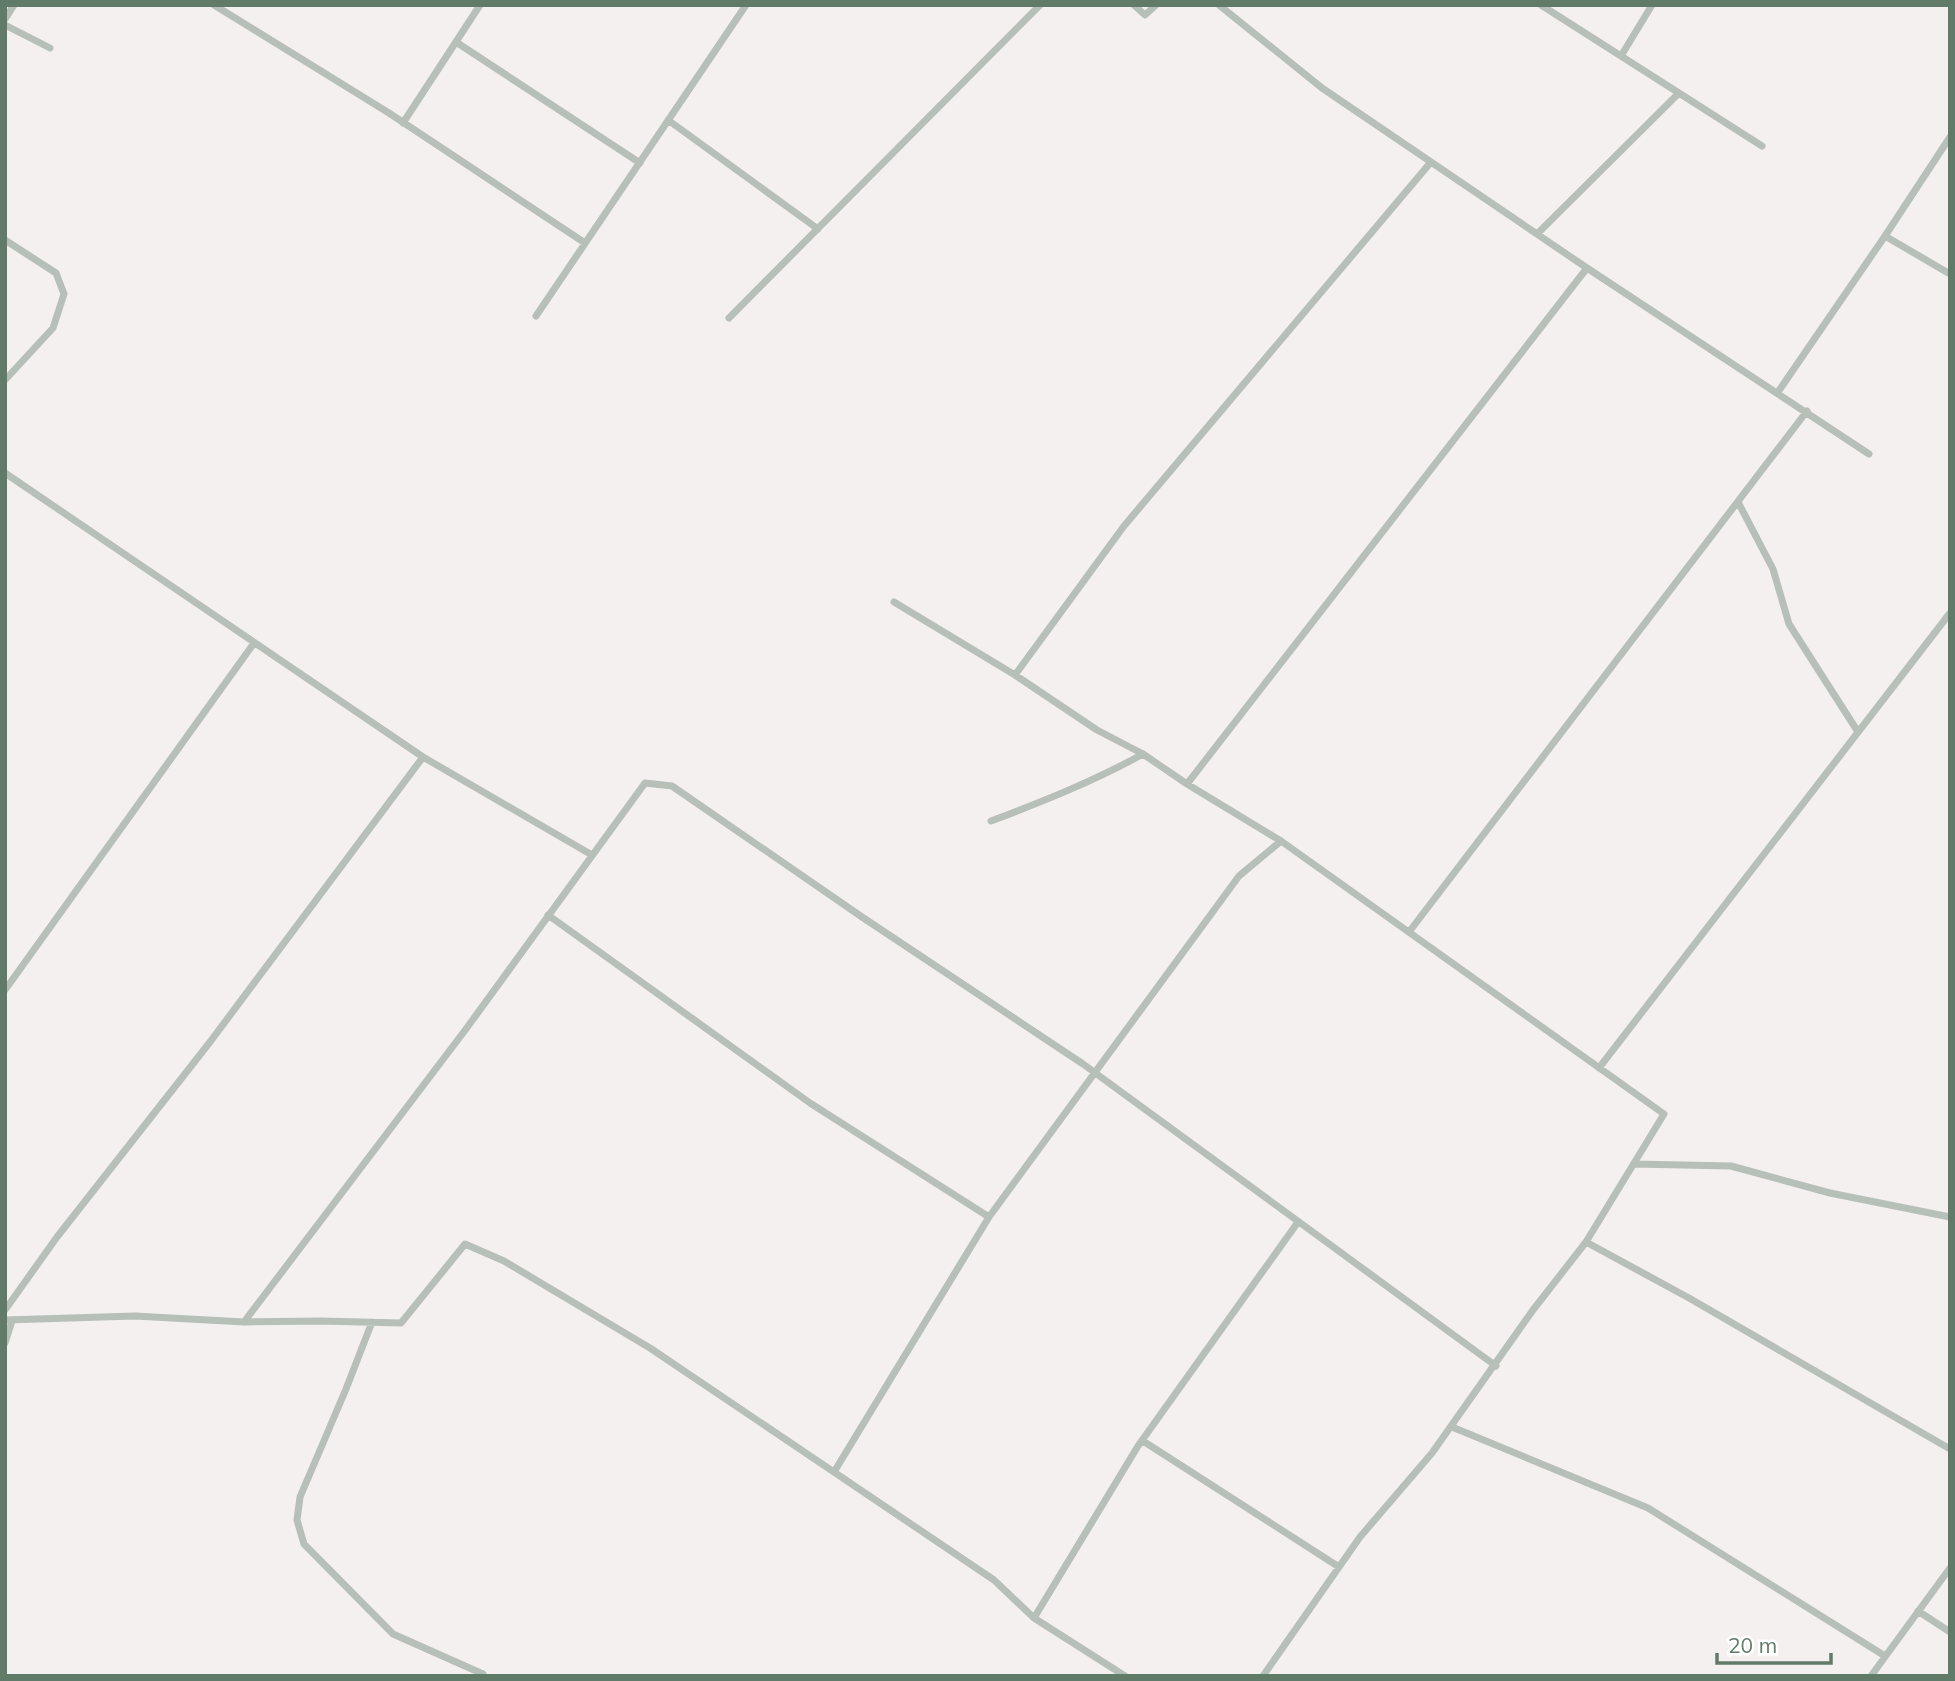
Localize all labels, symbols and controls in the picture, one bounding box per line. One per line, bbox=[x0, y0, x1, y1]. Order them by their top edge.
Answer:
scale bar bbox=[1717, 1622, 1831, 1666]
text: 20 m bbox=[1728, 1632, 1777, 1658]

